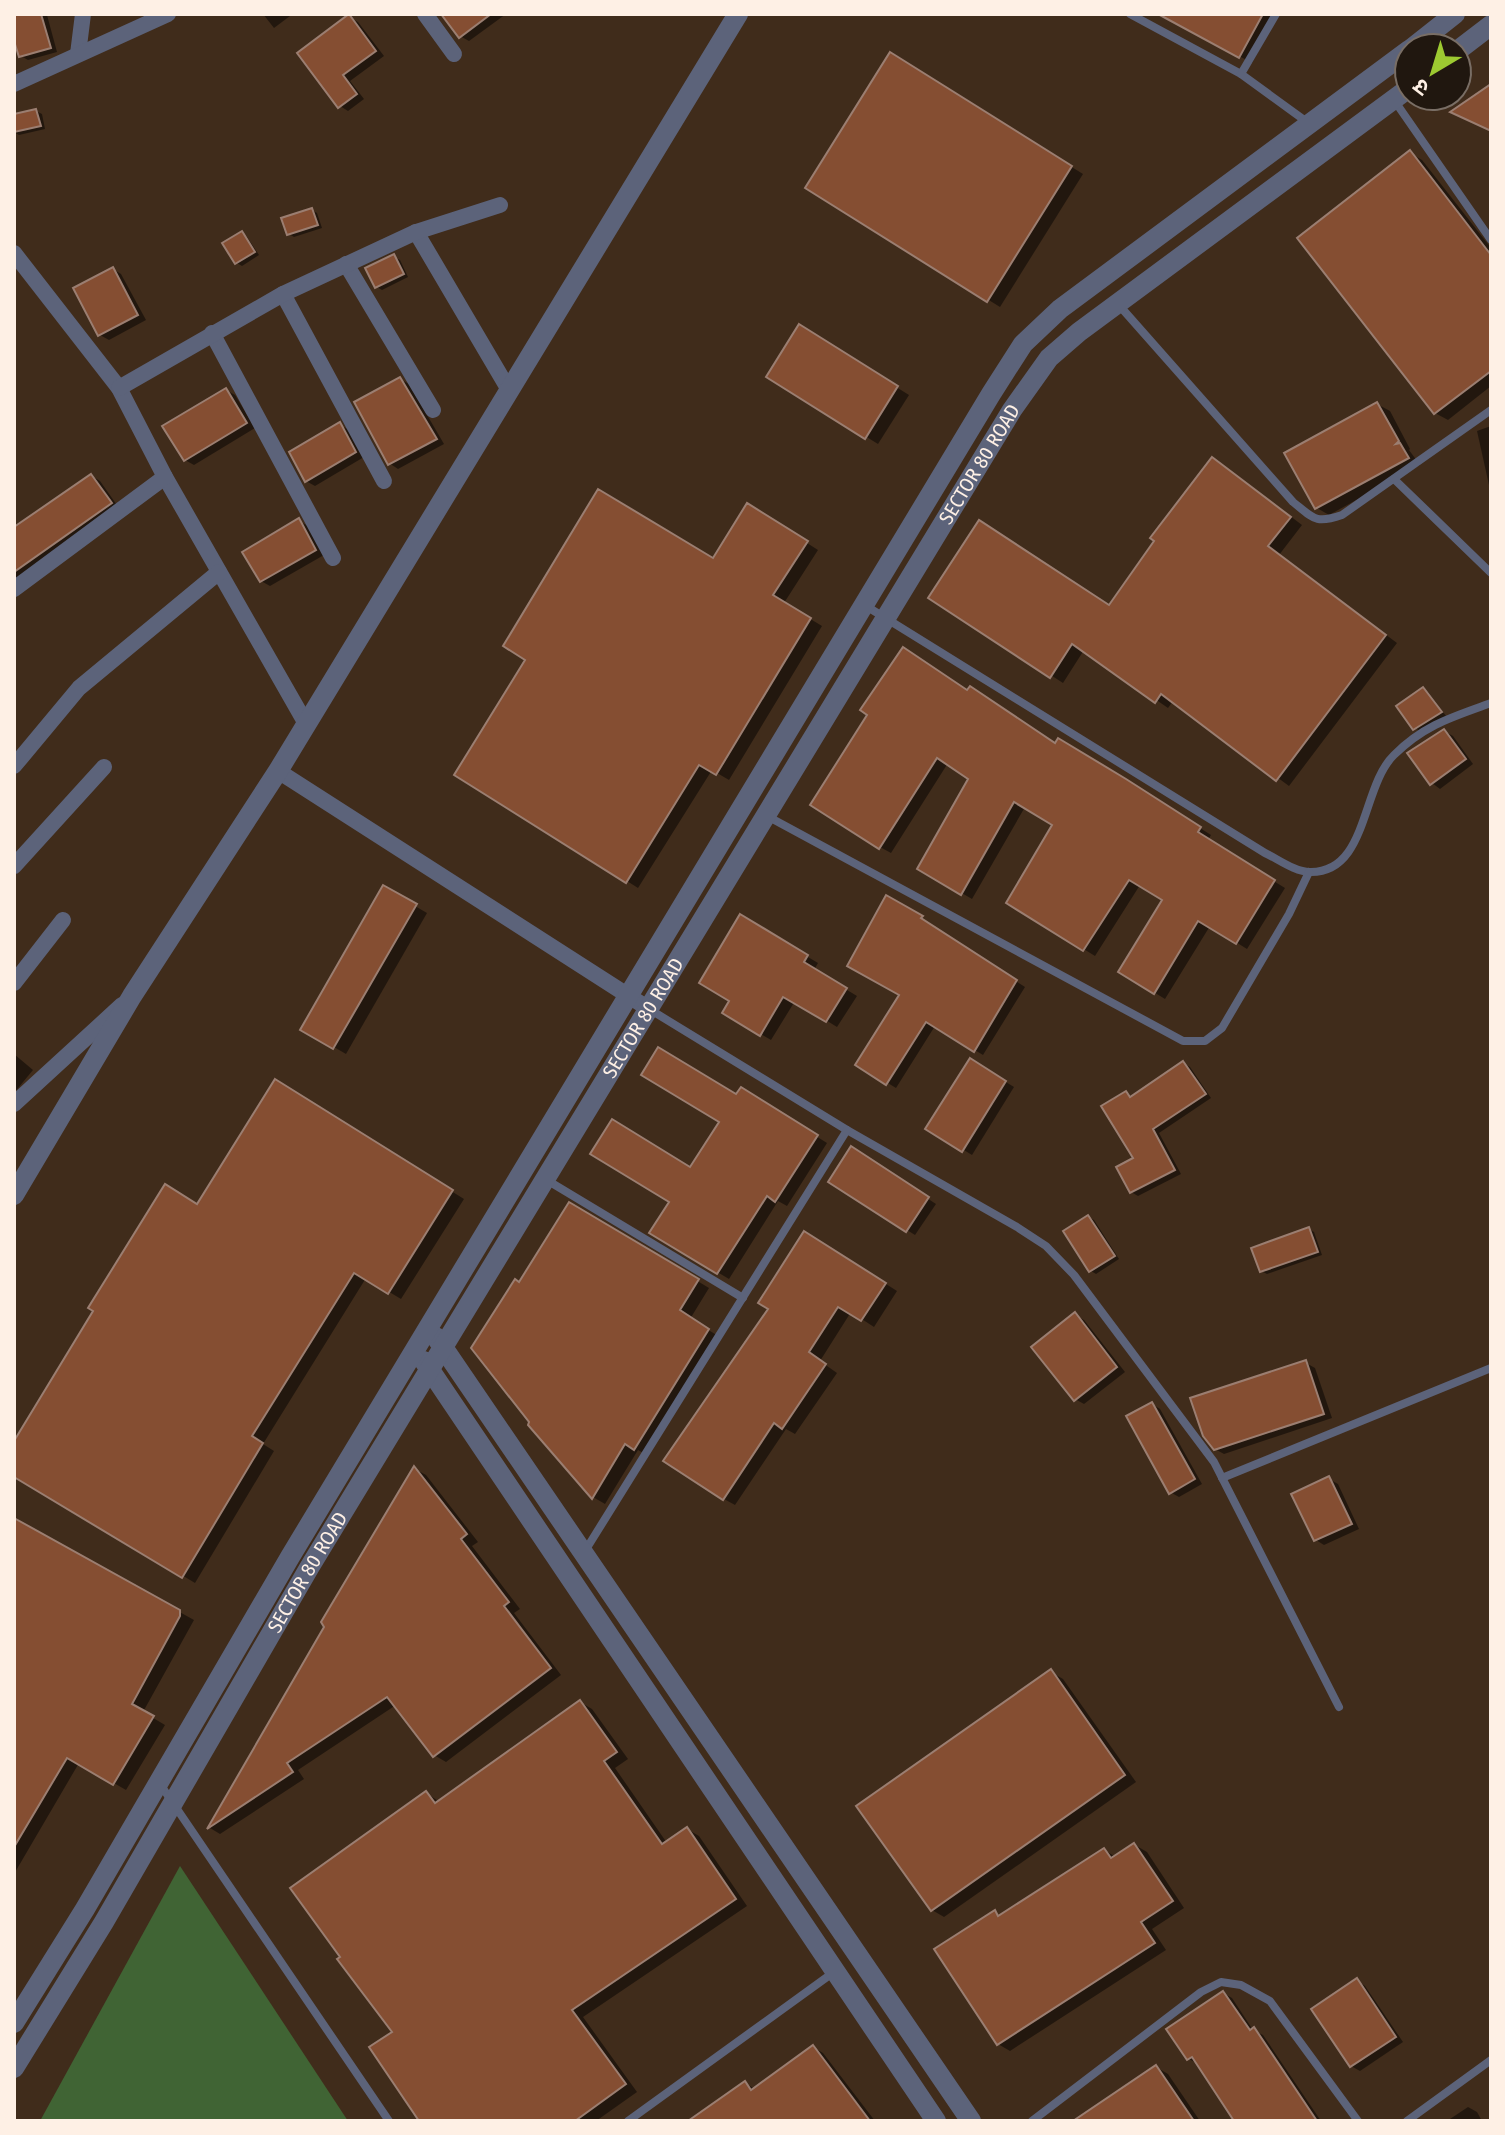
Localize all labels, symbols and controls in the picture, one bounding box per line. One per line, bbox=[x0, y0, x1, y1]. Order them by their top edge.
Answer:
north arrow bbox=[1393, 32, 1473, 112]
text: उ bbox=[1407, 72, 1434, 102]
street label: SECTOR 80 ROAD bbox=[934, 400, 1025, 529]
street label: SECTOR 80 ROAD bbox=[597, 954, 688, 1082]
street label: SECTOR 80 ROAD bbox=[262, 1507, 352, 1637]

